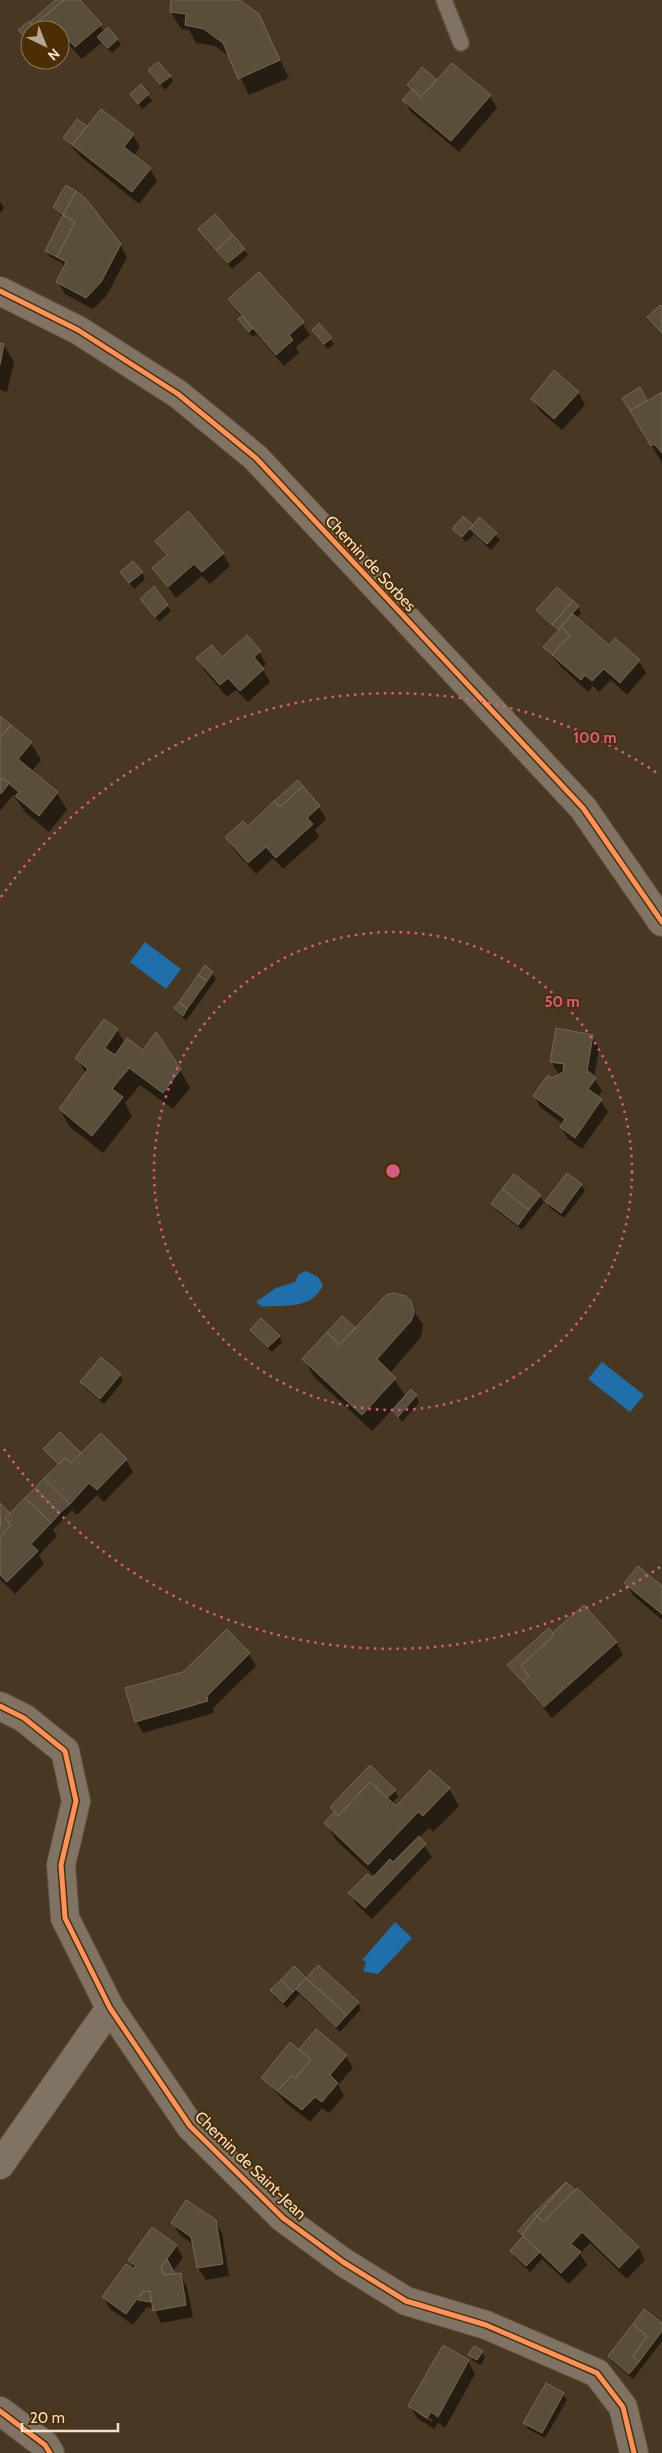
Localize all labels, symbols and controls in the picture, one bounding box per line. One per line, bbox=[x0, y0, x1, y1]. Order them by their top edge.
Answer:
north arrow bbox=[20, 20, 70, 70]
text: N bbox=[44, 45, 64, 64]
street label: Chemin de Sorbes bbox=[321, 511, 420, 616]
text: 100 m bbox=[573, 729, 617, 747]
text: 50 m bbox=[544, 993, 580, 1011]
centre of rings bbox=[384, 1162, 402, 1180]
street label: Chemin de Saint-Jean bbox=[191, 2107, 310, 2223]
scale bar bbox=[22, 2400, 119, 2432]
text: 20 m bbox=[30, 2409, 65, 2427]

